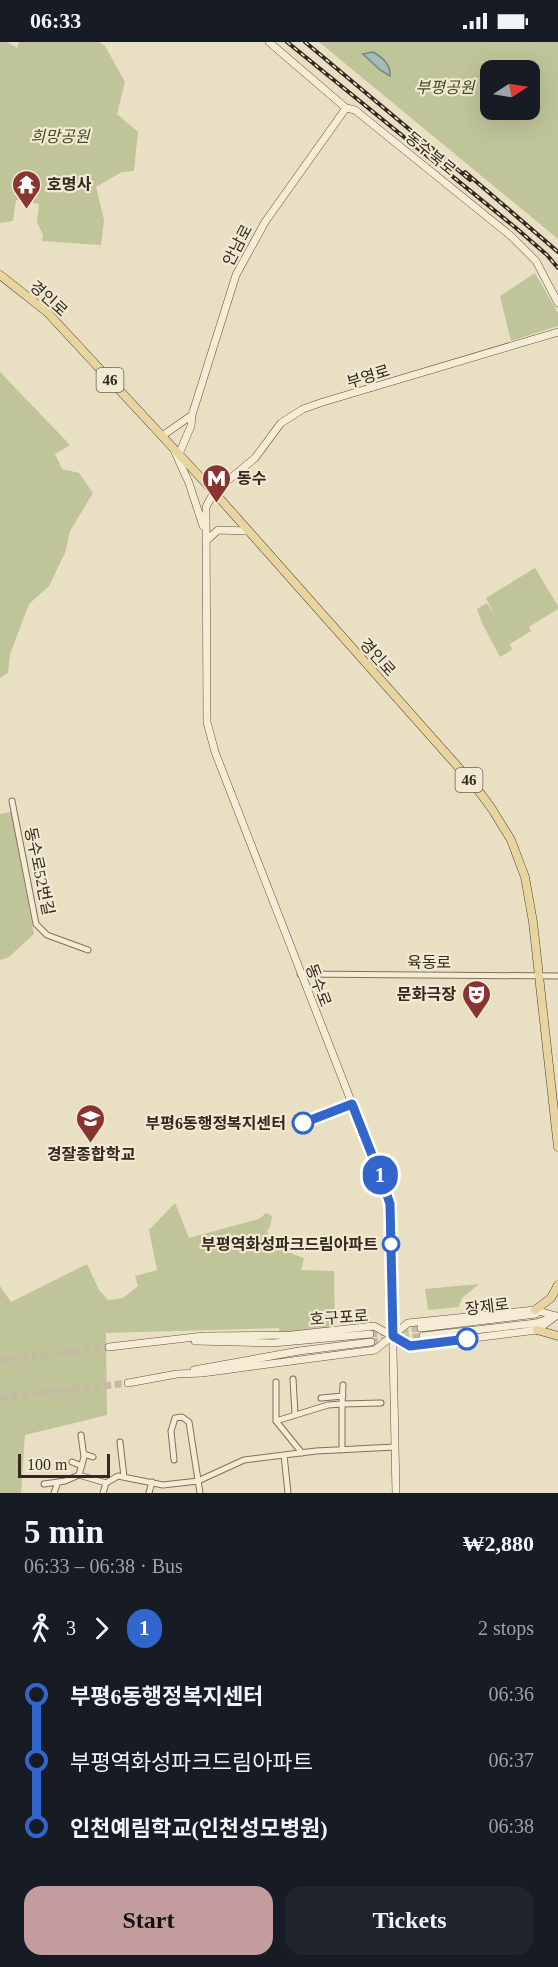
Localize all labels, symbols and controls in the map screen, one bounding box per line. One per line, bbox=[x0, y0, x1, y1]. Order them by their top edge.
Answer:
text: 06:33 bbox=[30, 8, 81, 33]
north arrow bbox=[480, 60, 540, 120]
map controls bbox=[480, 60, 540, 120]
park label: 부평공원 bbox=[416, 79, 476, 96]
park label: 희망공원 bbox=[31, 128, 91, 145]
street label: 동수북로 bbox=[402, 128, 459, 179]
temple icon: 호명사 bbox=[10, 168, 42, 210]
place label: 호명사 bbox=[47, 176, 91, 193]
street label: 안남로 bbox=[220, 222, 255, 269]
street label: 경인로 bbox=[27, 277, 71, 320]
street label: 부영로 bbox=[345, 362, 392, 391]
road number: 46 bbox=[96, 368, 124, 392]
metro station icon: 동수 bbox=[200, 462, 232, 504]
place label: 동수 bbox=[237, 470, 267, 487]
street label: 경인로 bbox=[357, 635, 399, 680]
road number: 46 bbox=[456, 768, 482, 792]
street label: 동수로52번길 bbox=[22, 826, 57, 917]
street label: 육동로 bbox=[407, 954, 451, 971]
street label: 동수로 bbox=[303, 962, 334, 1009]
theatre icon: 문화극장 bbox=[461, 978, 493, 1020]
place label: 문화극장 bbox=[397, 986, 456, 1003]
school or university icon: 경잘종합학교 bbox=[75, 1102, 107, 1144]
marker: 부평6동행정복지센터 bbox=[292, 1112, 314, 1134]
place label: 부평6동행정복지센터 bbox=[146, 1115, 286, 1132]
place label: 경잘종합학교 bbox=[47, 1145, 135, 1163]
line badge: 1 bbox=[360, 1156, 400, 1194]
text: 1 bbox=[375, 1163, 385, 1187]
marker: 부평역화성파크드림아파트 bbox=[382, 1235, 400, 1253]
place label: 부평역화성파크드림아파트 bbox=[201, 1236, 378, 1253]
street label: 장제로 bbox=[464, 1295, 510, 1318]
street label: 호구포로 bbox=[309, 1307, 369, 1328]
unlabelled marker bbox=[456, 1328, 478, 1350]
scale bar bbox=[18, 1451, 110, 1478]
text: 100 m bbox=[27, 1456, 67, 1473]
text: 5 min bbox=[24, 1514, 104, 1550]
text: ₩2,880 bbox=[463, 1531, 534, 1556]
text: 06:33 – 06:38 · Bus bbox=[24, 1555, 183, 1577]
icon: walk bbox=[24, 1612, 57, 1645]
icon: forward bbox=[85, 1612, 118, 1645]
text: 1 bbox=[139, 1616, 150, 1640]
text: 3 bbox=[66, 1617, 76, 1639]
text: 2 stops bbox=[478, 1617, 534, 1639]
text: 06:36 bbox=[488, 1683, 534, 1705]
text: 부평6동행정복지센터 bbox=[70, 1684, 263, 1709]
text: 06:37 bbox=[488, 1749, 534, 1771]
text: 부평역화성파크드림아파트 bbox=[70, 1750, 313, 1775]
text: 06:38 bbox=[488, 1815, 534, 1837]
text: 인천예림학교(인천성모병원) bbox=[70, 1816, 328, 1841]
button: Start bbox=[24, 1886, 273, 1955]
button: Tickets bbox=[285, 1886, 534, 1955]

